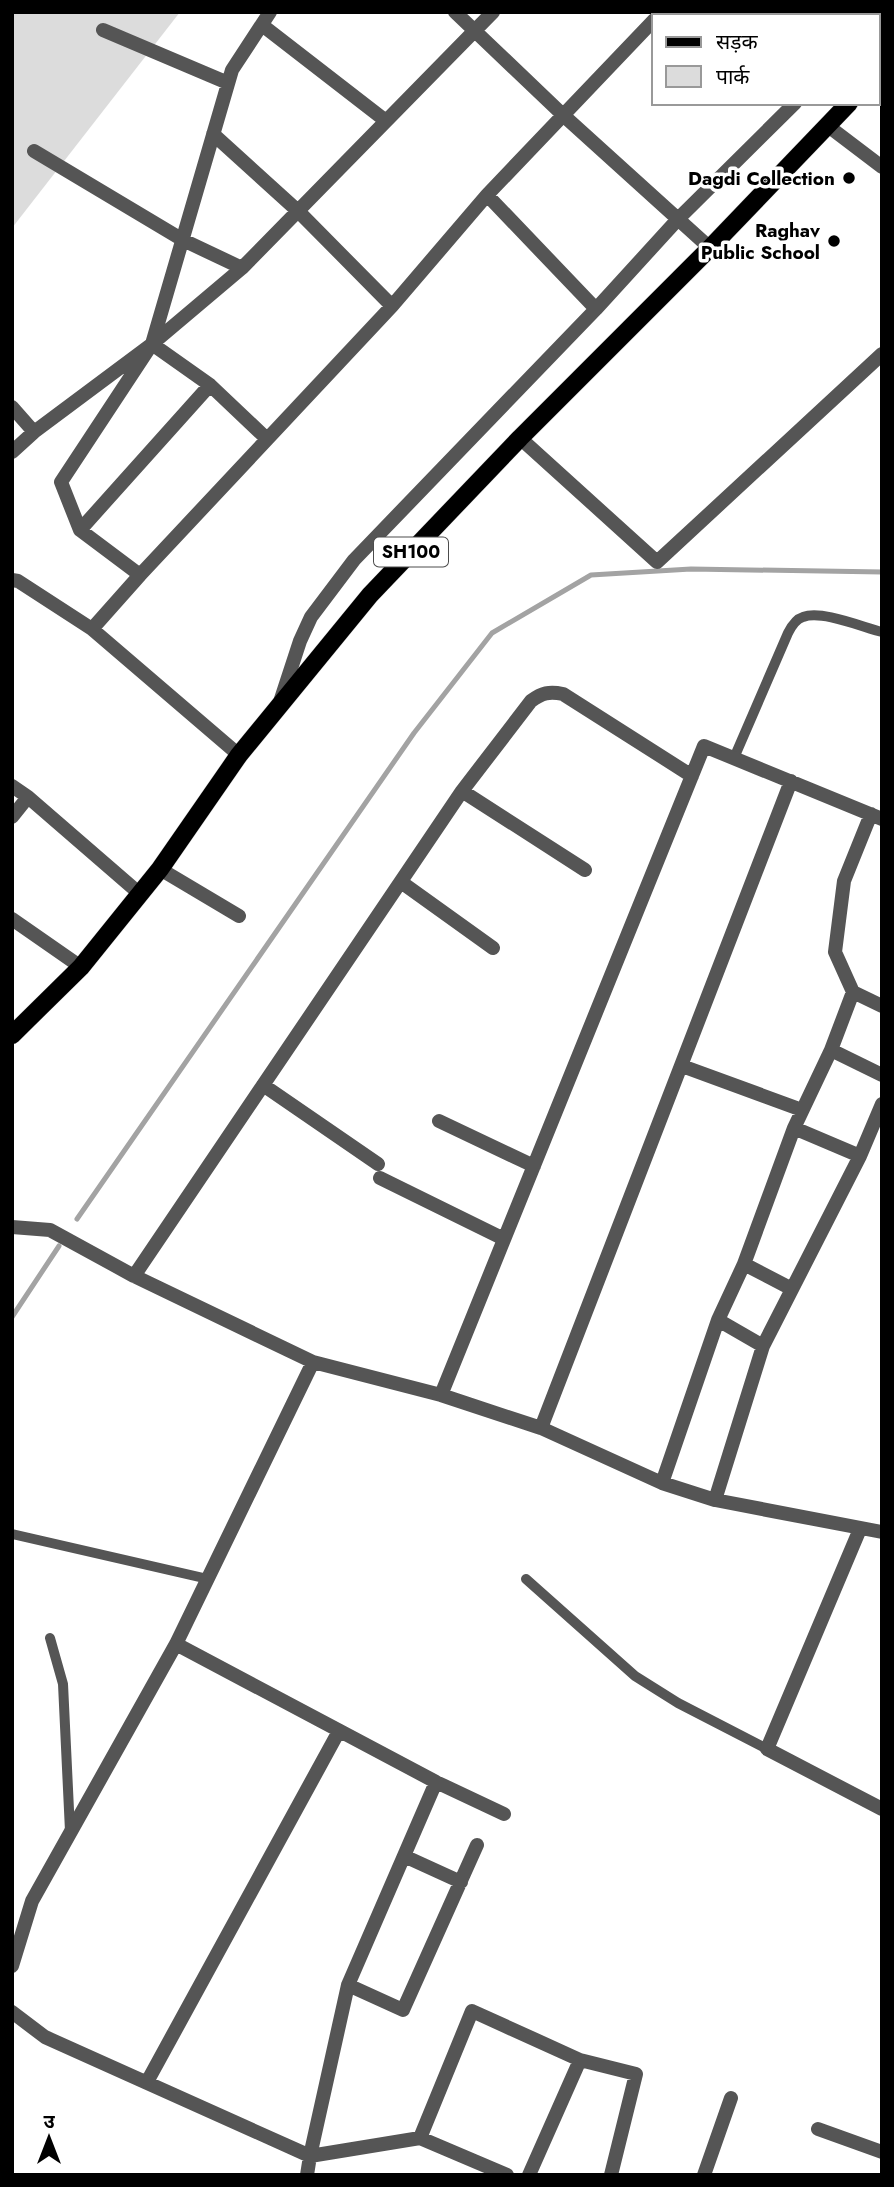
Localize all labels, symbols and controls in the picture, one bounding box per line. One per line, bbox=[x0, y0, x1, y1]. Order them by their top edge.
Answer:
legend bbox=[652, 14, 880, 105]
text: सड़क bbox=[716, 27, 758, 57]
text: पार्क bbox=[716, 62, 750, 92]
place label: Dagdi Collection bbox=[688, 165, 835, 192]
marker: Dagdi Collection bbox=[841, 170, 857, 186]
place label: Raghav Public School bbox=[701, 217, 821, 266]
marker: Raghav Public School bbox=[826, 233, 842, 249]
road number: SH100 bbox=[374, 538, 448, 566]
north arrow bbox=[14, 2103, 84, 2173]
text: उ bbox=[43, 2108, 55, 2135]

